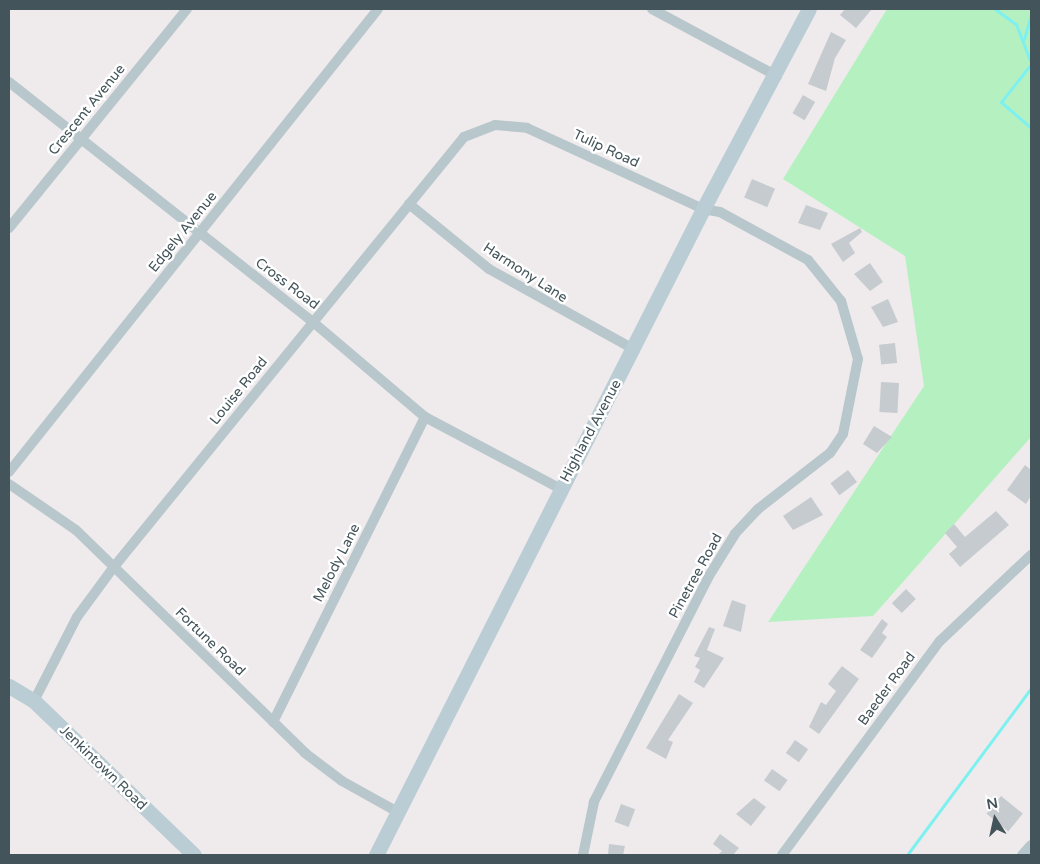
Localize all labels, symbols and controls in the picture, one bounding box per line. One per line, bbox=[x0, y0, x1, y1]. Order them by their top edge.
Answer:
street label: Crescent Avenue bbox=[45, 61, 129, 159]
street label: Tulip Road bbox=[570, 126, 642, 172]
street label: Edgely Avenue bbox=[145, 188, 221, 276]
street label: Harmony Lane bbox=[480, 240, 570, 306]
street label: Cross Road bbox=[252, 255, 322, 313]
street label: Louise Road bbox=[207, 354, 271, 428]
street label: Highland Avenue bbox=[557, 377, 625, 485]
street label: Melody Lane bbox=[310, 521, 364, 605]
street label: Pinetree Road bbox=[666, 531, 726, 621]
street label: Fortune Road bbox=[171, 604, 249, 680]
street label: Baeder Road bbox=[855, 649, 919, 729]
street label: Jenkintown Road bbox=[56, 722, 150, 814]
north arrow bbox=[970, 794, 1020, 844]
text: N bbox=[985, 794, 999, 813]

